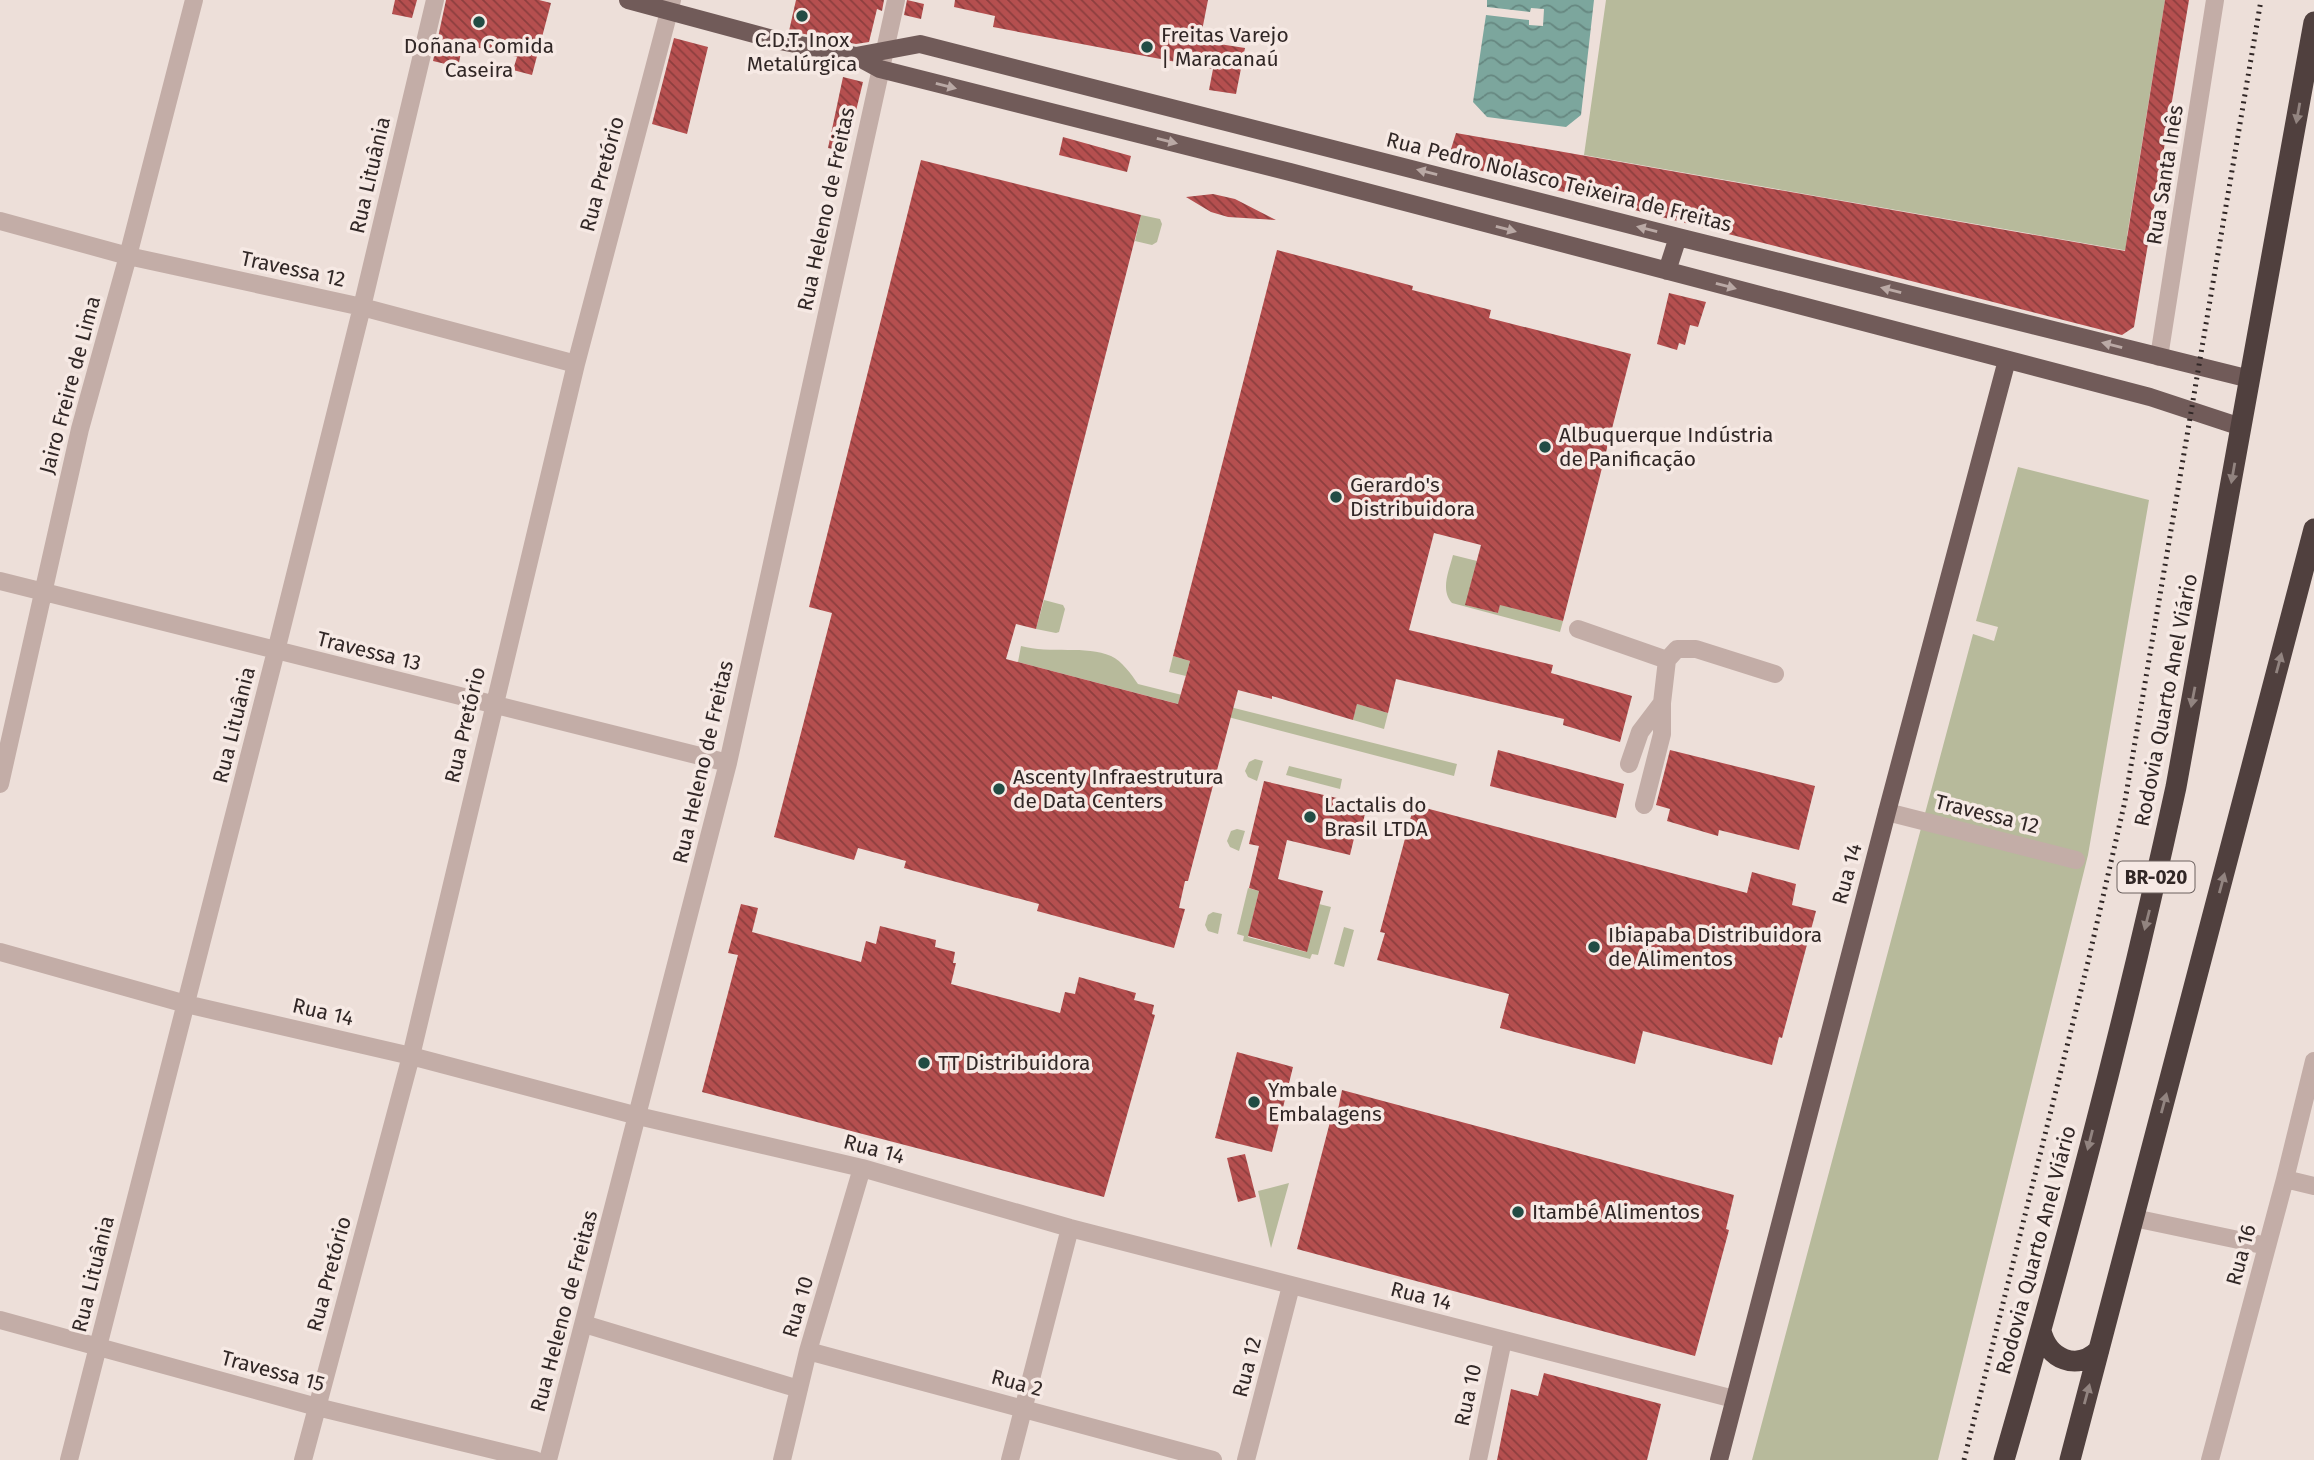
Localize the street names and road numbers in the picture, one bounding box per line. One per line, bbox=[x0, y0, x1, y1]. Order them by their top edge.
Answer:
street label: Rua Santa Inês bbox=[2141, 103, 2189, 247]
street label: Rua Heleno de Freitas bbox=[792, 105, 860, 313]
street label: Rua Pretório bbox=[574, 113, 630, 235]
street label: Rua Lituânia bbox=[344, 114, 396, 236]
street label: Rua Pedro Nolasco Teixeira de Freitas bbox=[1384, 126, 1735, 238]
street label: Travessa 12 bbox=[238, 245, 348, 293]
street label: Jairo Freire de Lima bbox=[34, 293, 106, 477]
street label: Rodovia Quarto Anel Viário bbox=[2129, 571, 2203, 829]
street label: Travessa 13 bbox=[314, 626, 424, 676]
street label: Rua Heleno de Freitas bbox=[667, 658, 739, 866]
street label: Rua Lituânia bbox=[207, 664, 261, 786]
street label: Rua Pretório bbox=[439, 664, 491, 786]
street label: Travessa 12 bbox=[1932, 789, 2042, 839]
street label: Rua 14 bbox=[1826, 841, 1868, 907]
road number: BR-020 bbox=[2118, 862, 2194, 892]
street label: Rua 14 bbox=[290, 992, 356, 1032]
street label: Rodovia Quarto Anel Viário bbox=[1990, 1123, 2082, 1377]
street label: Rua 14 bbox=[841, 1128, 907, 1170]
street label: Rua Heleno de Freitas bbox=[525, 1207, 603, 1415]
street label: Rua Lituânia bbox=[66, 1213, 120, 1335]
street label: Rua Pretório bbox=[301, 1213, 357, 1335]
street label: Rua 16 bbox=[2220, 1222, 2262, 1288]
street label: Rua 10 bbox=[777, 1273, 819, 1341]
street label: Rua 14 bbox=[1388, 1276, 1454, 1316]
street label: Rua 12 bbox=[1227, 1334, 1267, 1400]
street label: Travessa 15 bbox=[218, 1345, 328, 1397]
street label: Rua 10 bbox=[1449, 1362, 1487, 1428]
street label: Rua 2 bbox=[988, 1364, 1046, 1402]

